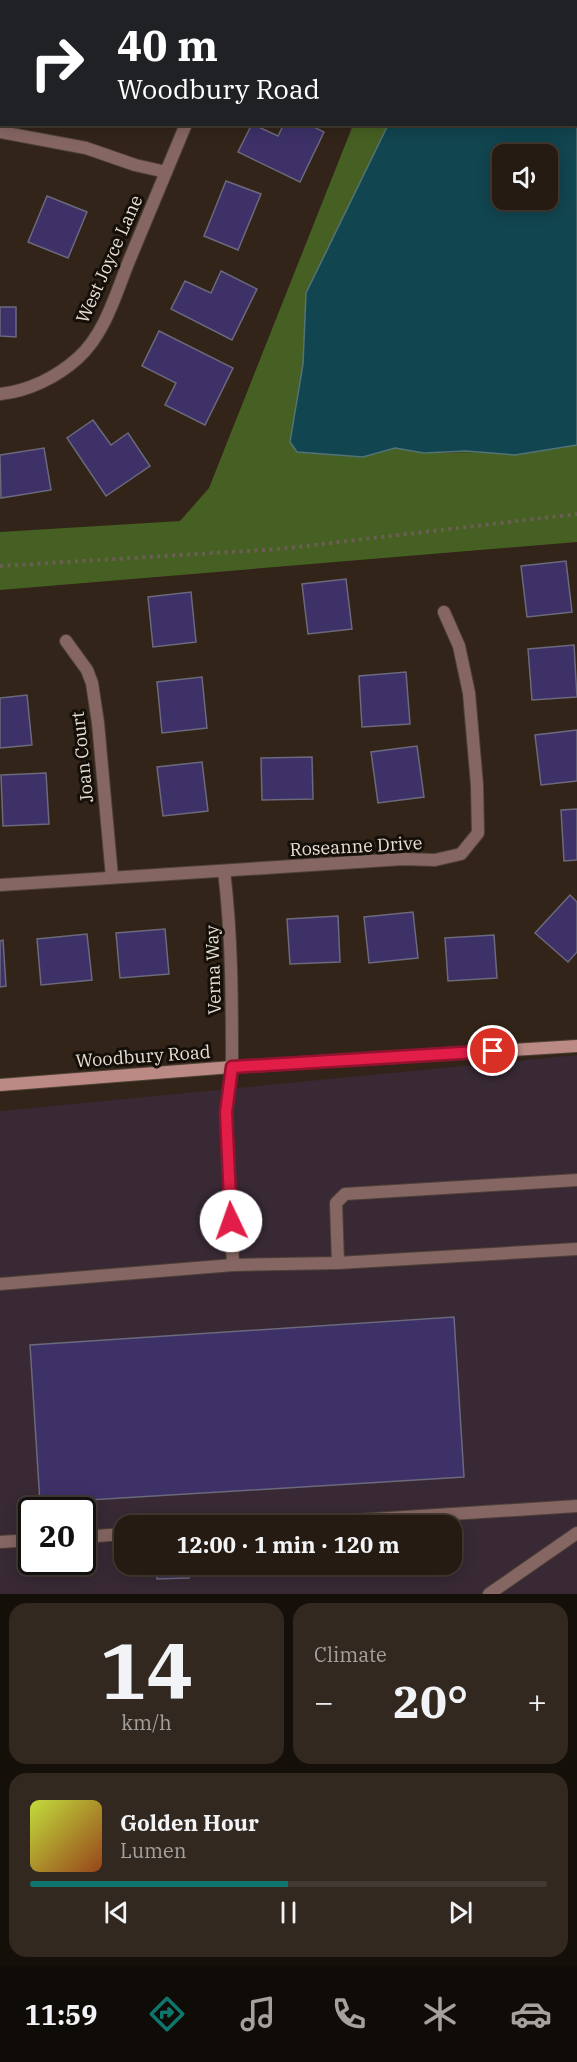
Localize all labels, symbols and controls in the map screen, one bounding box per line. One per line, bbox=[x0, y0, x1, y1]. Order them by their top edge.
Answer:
text: 40 m bbox=[117, 18, 218, 73]
icon: right bbox=[18, 24, 96, 102]
text: Woodbury Road bbox=[117, 71, 320, 106]
map controls bbox=[492, 144, 558, 210]
button: sound bbox=[492, 144, 558, 210]
street label: West Joyce Lane bbox=[71, 191, 147, 327]
street label: Joan Court bbox=[66, 710, 98, 804]
street label: Roseanne Drive bbox=[289, 831, 423, 861]
street label: Verna Way bbox=[200, 924, 226, 1015]
pin bbox=[467, 1025, 518, 1076]
icon: arrive bbox=[476, 1034, 509, 1067]
street label: Woodbury Road bbox=[75, 1040, 211, 1072]
position arrow bbox=[199, 1189, 263, 1253]
speed limit sign: 20 bbox=[18, 1497, 96, 1575]
text: 12:00 · 1 min · 120 m bbox=[176, 1530, 400, 1559]
text: 14 bbox=[100, 1619, 193, 1720]
text: Climate bbox=[314, 1641, 387, 1668]
text: 20° bbox=[393, 1672, 468, 1730]
text: − bbox=[314, 1680, 334, 1723]
text: + bbox=[527, 1680, 547, 1723]
text: km/h bbox=[121, 1709, 172, 1736]
text: Golden Hour bbox=[120, 1808, 259, 1837]
text: Lumen bbox=[120, 1837, 187, 1864]
icon: previous bbox=[100, 1896, 133, 1929]
icon: pause bbox=[272, 1896, 305, 1929]
icon: next bbox=[444, 1896, 477, 1929]
icon: directions bbox=[146, 1993, 188, 2035]
icon: music bbox=[237, 1993, 279, 2035]
icon: phone bbox=[328, 1993, 370, 2035]
icon: climate bbox=[419, 1993, 461, 2035]
icon: car bbox=[510, 1993, 552, 2035]
text: 11:59 bbox=[25, 1997, 97, 2032]

